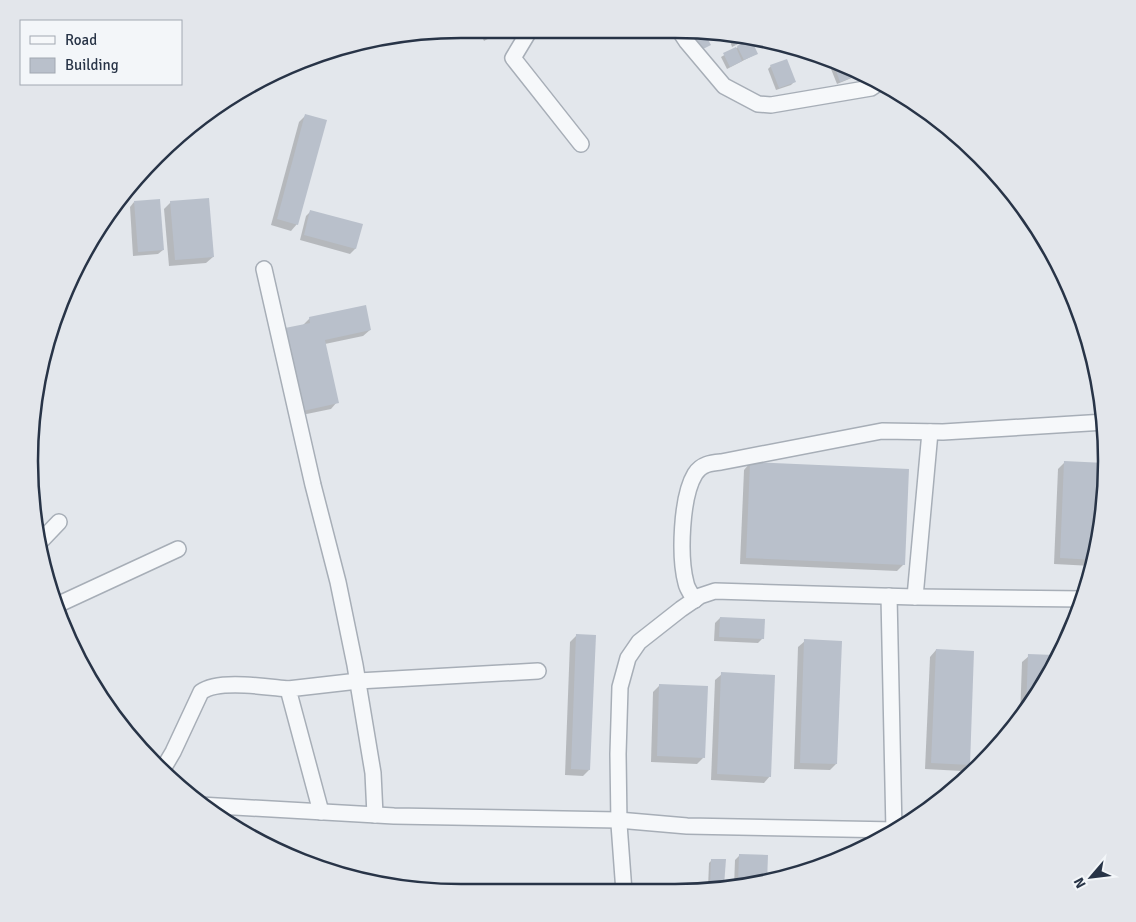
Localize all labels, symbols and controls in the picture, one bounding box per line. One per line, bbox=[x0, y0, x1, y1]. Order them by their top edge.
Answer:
legend bbox=[20, 20, 182, 85]
text: Road bbox=[65, 31, 97, 49]
text: Building bbox=[65, 56, 119, 74]
north arrow bbox=[1066, 852, 1116, 902]
text: N bbox=[1070, 875, 1090, 891]

